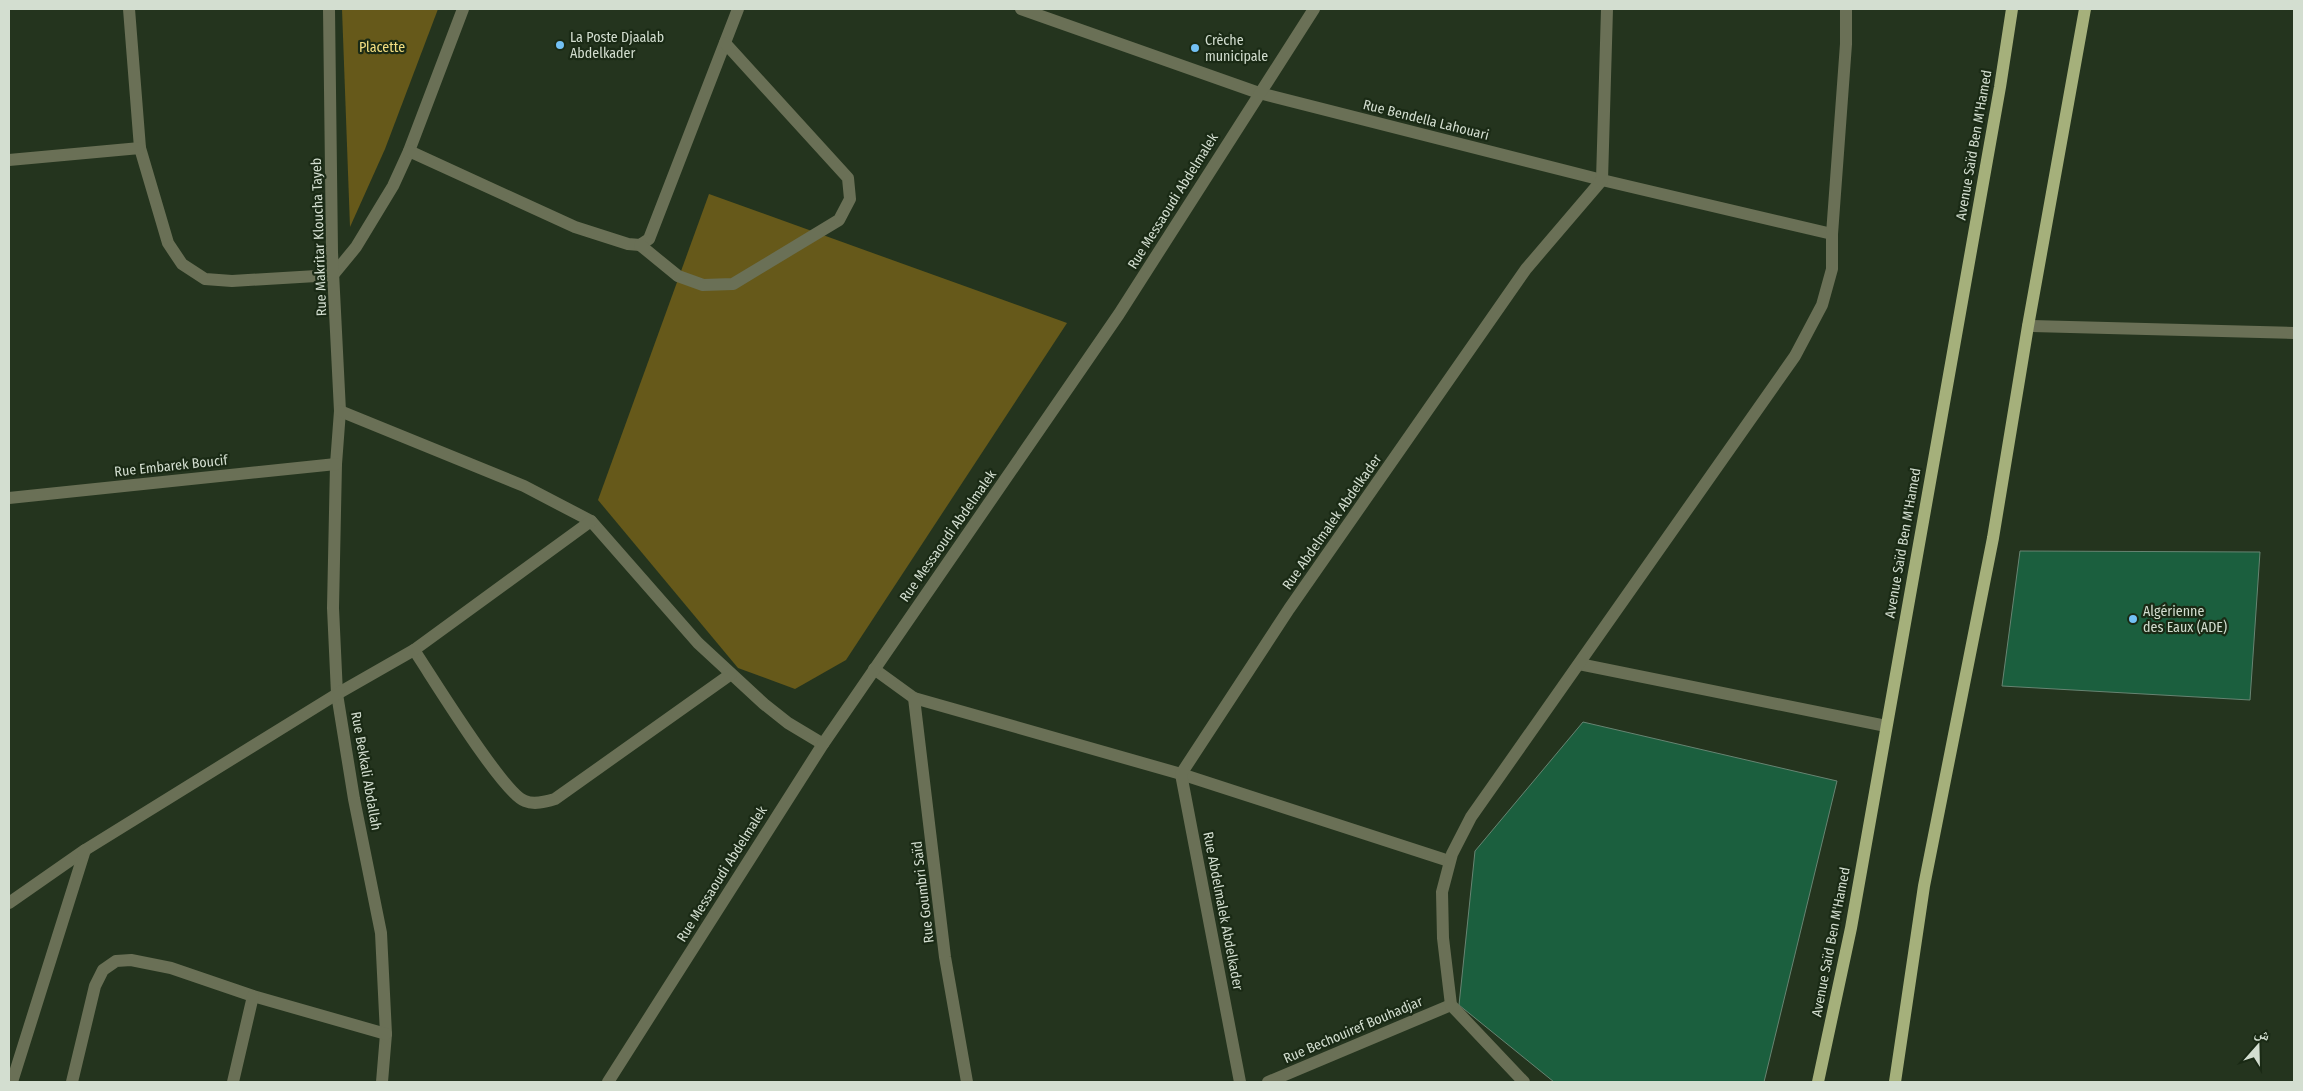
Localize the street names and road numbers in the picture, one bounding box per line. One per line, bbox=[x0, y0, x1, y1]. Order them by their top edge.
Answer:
street label: Avenue Saïd Ben M'Hamed bbox=[1952, 69, 1996, 221]
street label: Rue Bendella Lahouari bbox=[1361, 96, 1491, 144]
street label: Rue Messaoudi Abdelmalek bbox=[1124, 129, 1222, 272]
street label: Rue Makritar Kloucha Tayeb bbox=[308, 157, 330, 317]
street label: Rue Embarek Boucif bbox=[113, 451, 230, 480]
street label: Rue Abdelmalek Abdelkader bbox=[1279, 451, 1385, 593]
street label: Rue Messaoudi Abdelmalek bbox=[896, 466, 1000, 605]
street label: Avenue Saïd Ben M'Hamed bbox=[1881, 467, 1925, 619]
street label: Rue Bekkali Abdallah bbox=[347, 710, 385, 832]
street label: Rue Messaoudi Abdelmalek bbox=[673, 802, 771, 945]
street label: Rue Abdelmalek Abdelkader bbox=[1199, 830, 1247, 992]
street label: Rue Goumbri Saïd bbox=[908, 840, 938, 944]
street label: Avenue Saïd Ben M'Hamed bbox=[1808, 866, 1854, 1018]
street label: Rue Bechouiref Bouhadjar bbox=[1281, 993, 1425, 1067]

